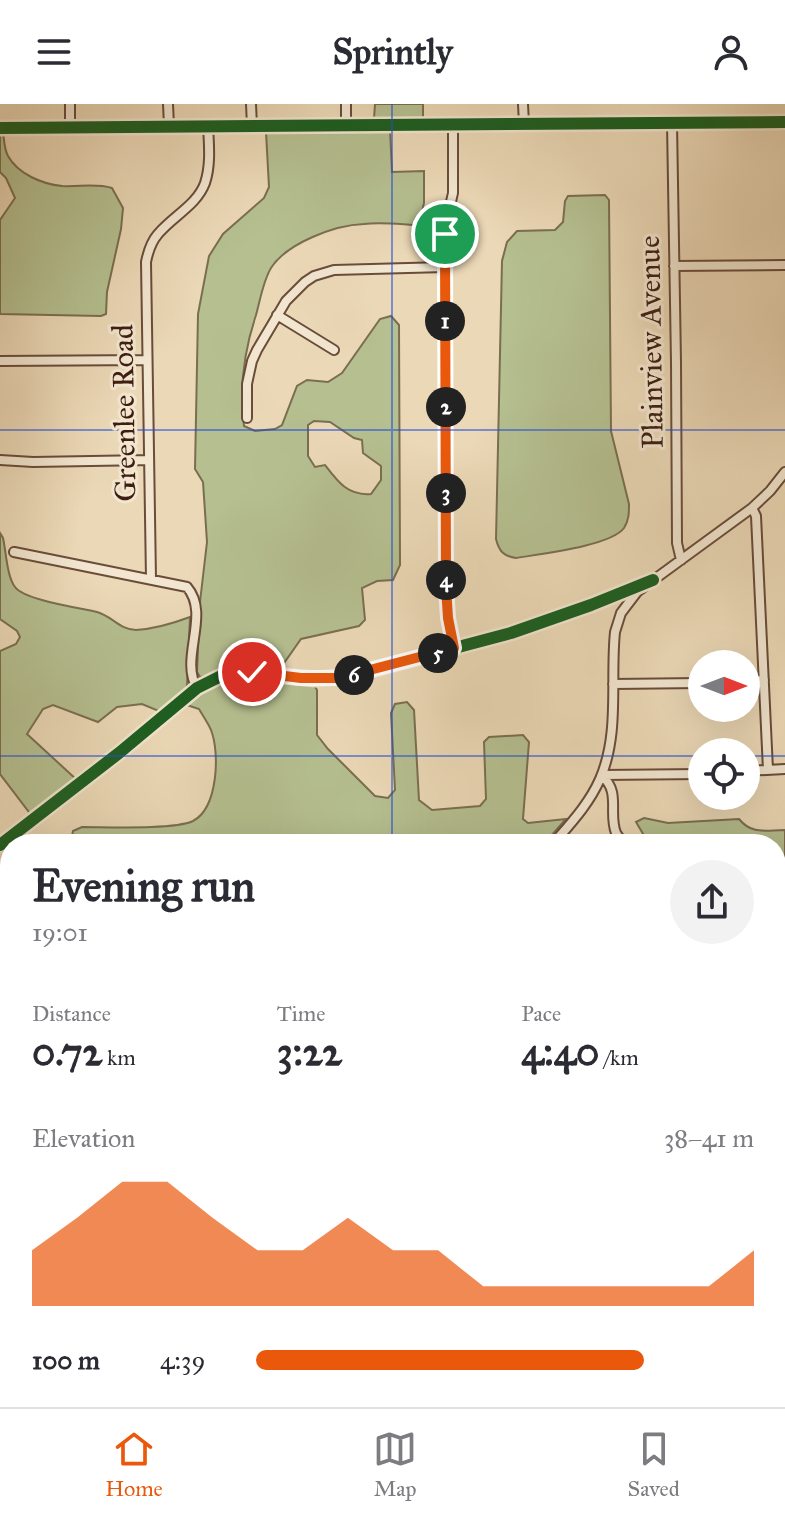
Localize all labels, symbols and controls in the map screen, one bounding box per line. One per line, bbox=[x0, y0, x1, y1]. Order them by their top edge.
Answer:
icon: menu bbox=[32, 30, 76, 74]
text: Sprintly bbox=[332, 30, 453, 74]
icon: person bbox=[709, 30, 753, 74]
pin bbox=[411, 200, 479, 268]
icon: arrive bbox=[423, 212, 467, 256]
street label: Plainview Avenue bbox=[631, 235, 671, 449]
pin: 1 bbox=[425, 301, 465, 341]
text: 1 bbox=[441, 307, 449, 334]
street label: Greenlee Road bbox=[104, 324, 144, 502]
pin: 2 bbox=[426, 387, 466, 427]
text: 2 bbox=[441, 393, 451, 420]
pin: 3 bbox=[426, 473, 466, 513]
text: 3 bbox=[442, 479, 450, 506]
pin: 4 bbox=[426, 560, 466, 600]
text: 4 bbox=[440, 566, 452, 593]
pin: 5 bbox=[418, 633, 458, 673]
pin bbox=[218, 638, 286, 706]
text: 5 bbox=[433, 639, 443, 666]
icon: check bbox=[230, 650, 274, 694]
north arrow bbox=[688, 650, 760, 722]
map controls bbox=[688, 650, 760, 810]
pin: 6 bbox=[334, 655, 374, 695]
text: 6 bbox=[348, 661, 360, 688]
button: locate bbox=[688, 738, 760, 810]
text: Evening run bbox=[32, 859, 255, 913]
button: share bbox=[670, 860, 754, 944]
text: 19:01 bbox=[32, 916, 88, 948]
text: Distance bbox=[32, 1000, 111, 1027]
text: Time bbox=[277, 1000, 325, 1027]
text: Pace bbox=[521, 1000, 561, 1027]
text: 0.72 bbox=[32, 1027, 102, 1076]
text: 3:22 bbox=[277, 1027, 342, 1076]
text: 4:40 bbox=[521, 1027, 599, 1076]
text: km bbox=[102, 1044, 136, 1071]
text: /km bbox=[599, 1044, 639, 1071]
text: Elevation bbox=[32, 1122, 135, 1154]
text: 38–41 m bbox=[664, 1122, 754, 1154]
text: 100 m bbox=[32, 1344, 100, 1376]
text: 4:39 bbox=[160, 1344, 205, 1376]
tab: Home bbox=[105, 1427, 163, 1502]
tab: Map bbox=[373, 1427, 417, 1502]
tab: Saved bbox=[628, 1427, 680, 1502]

